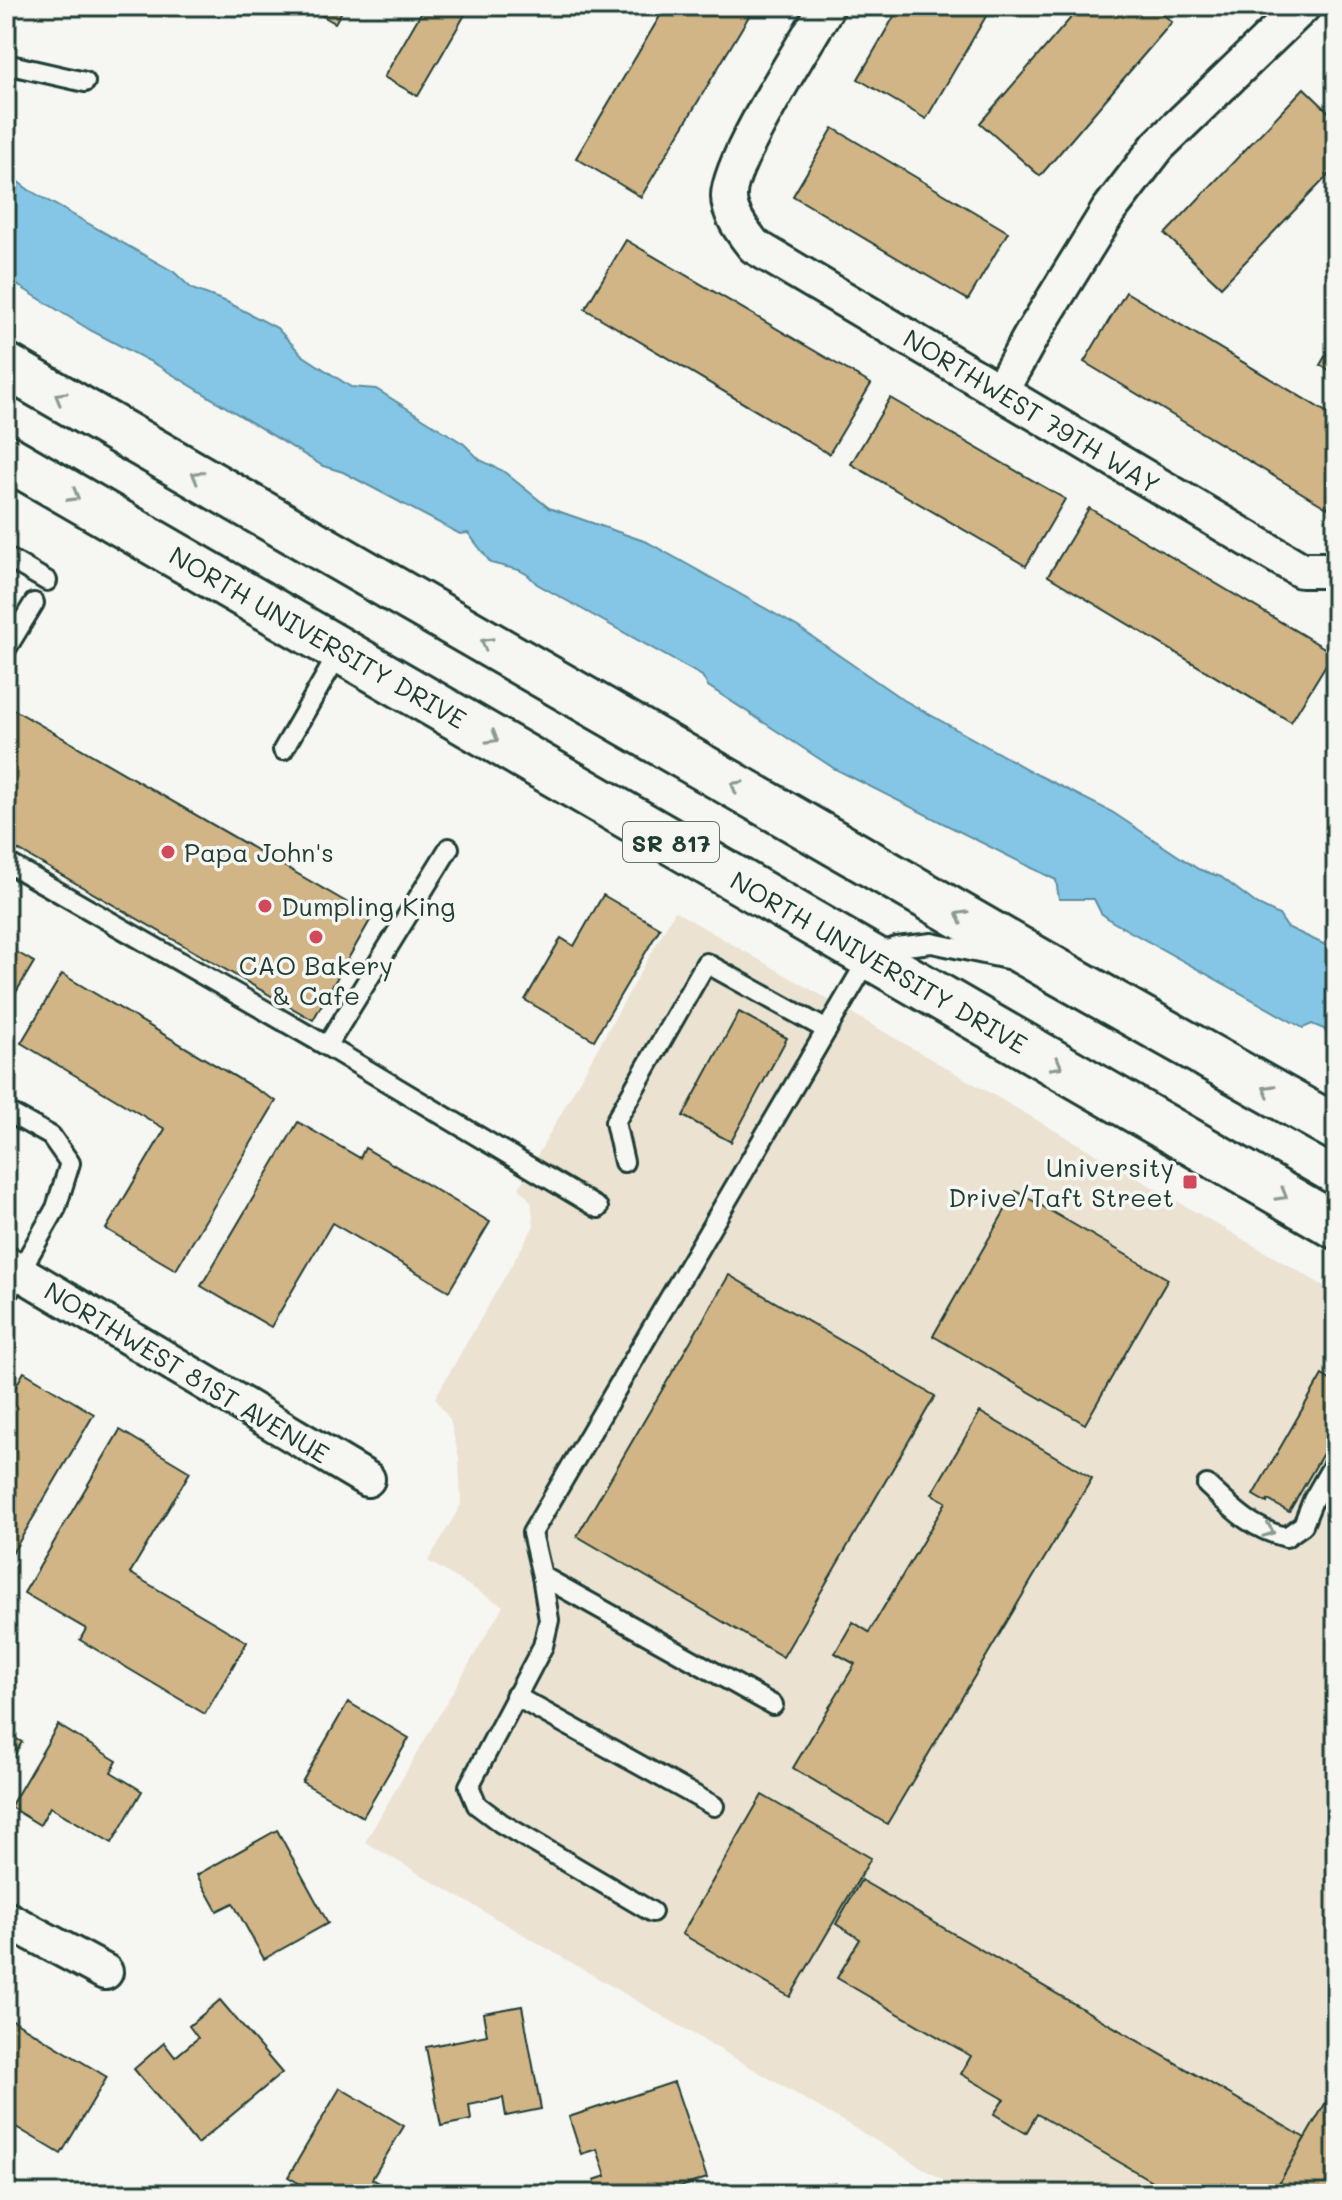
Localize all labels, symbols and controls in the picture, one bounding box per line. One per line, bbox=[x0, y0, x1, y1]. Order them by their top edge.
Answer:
street label: NORTHWEST 79TH WAY bbox=[897, 321, 1167, 501]
one-way arrow bbox=[54, 391, 69, 407]
one-way arrow bbox=[191, 470, 206, 486]
one-way arrow bbox=[65, 486, 79, 502]
street label: NORTH UNIVERSITY DRIVE bbox=[163, 538, 473, 736]
one-way arrow bbox=[480, 637, 495, 653]
one-way arrow bbox=[484, 728, 498, 744]
one-way arrow bbox=[730, 781, 744, 796]
road number: SR 817 bbox=[623, 822, 719, 862]
place label: Papa John's bbox=[184, 835, 334, 869]
marker: Papa John's bbox=[159, 843, 177, 861]
street label: NORTH UNIVERSITY DRIVE bbox=[724, 863, 1034, 1061]
place label: Dumpling King bbox=[281, 889, 455, 923]
marker: Dumpling King bbox=[256, 897, 274, 915]
one-way arrow bbox=[955, 910, 970, 926]
marker: CAO Bakery & Cafe bbox=[307, 928, 325, 946]
place label: CAO Bakery & Cafe bbox=[239, 948, 393, 1012]
one-way arrow bbox=[1048, 1055, 1063, 1071]
one-way arrow bbox=[1262, 1084, 1277, 1100]
place label: University Drive/Taft Street bbox=[948, 1150, 1174, 1214]
marker: University Drive/Taft Street bbox=[1181, 1173, 1199, 1191]
one-way arrow bbox=[1273, 1185, 1288, 1201]
street label: NORTHWEST 81ST AVENUE bbox=[38, 1273, 336, 1471]
one-way arrow bbox=[1261, 1521, 1275, 1538]

